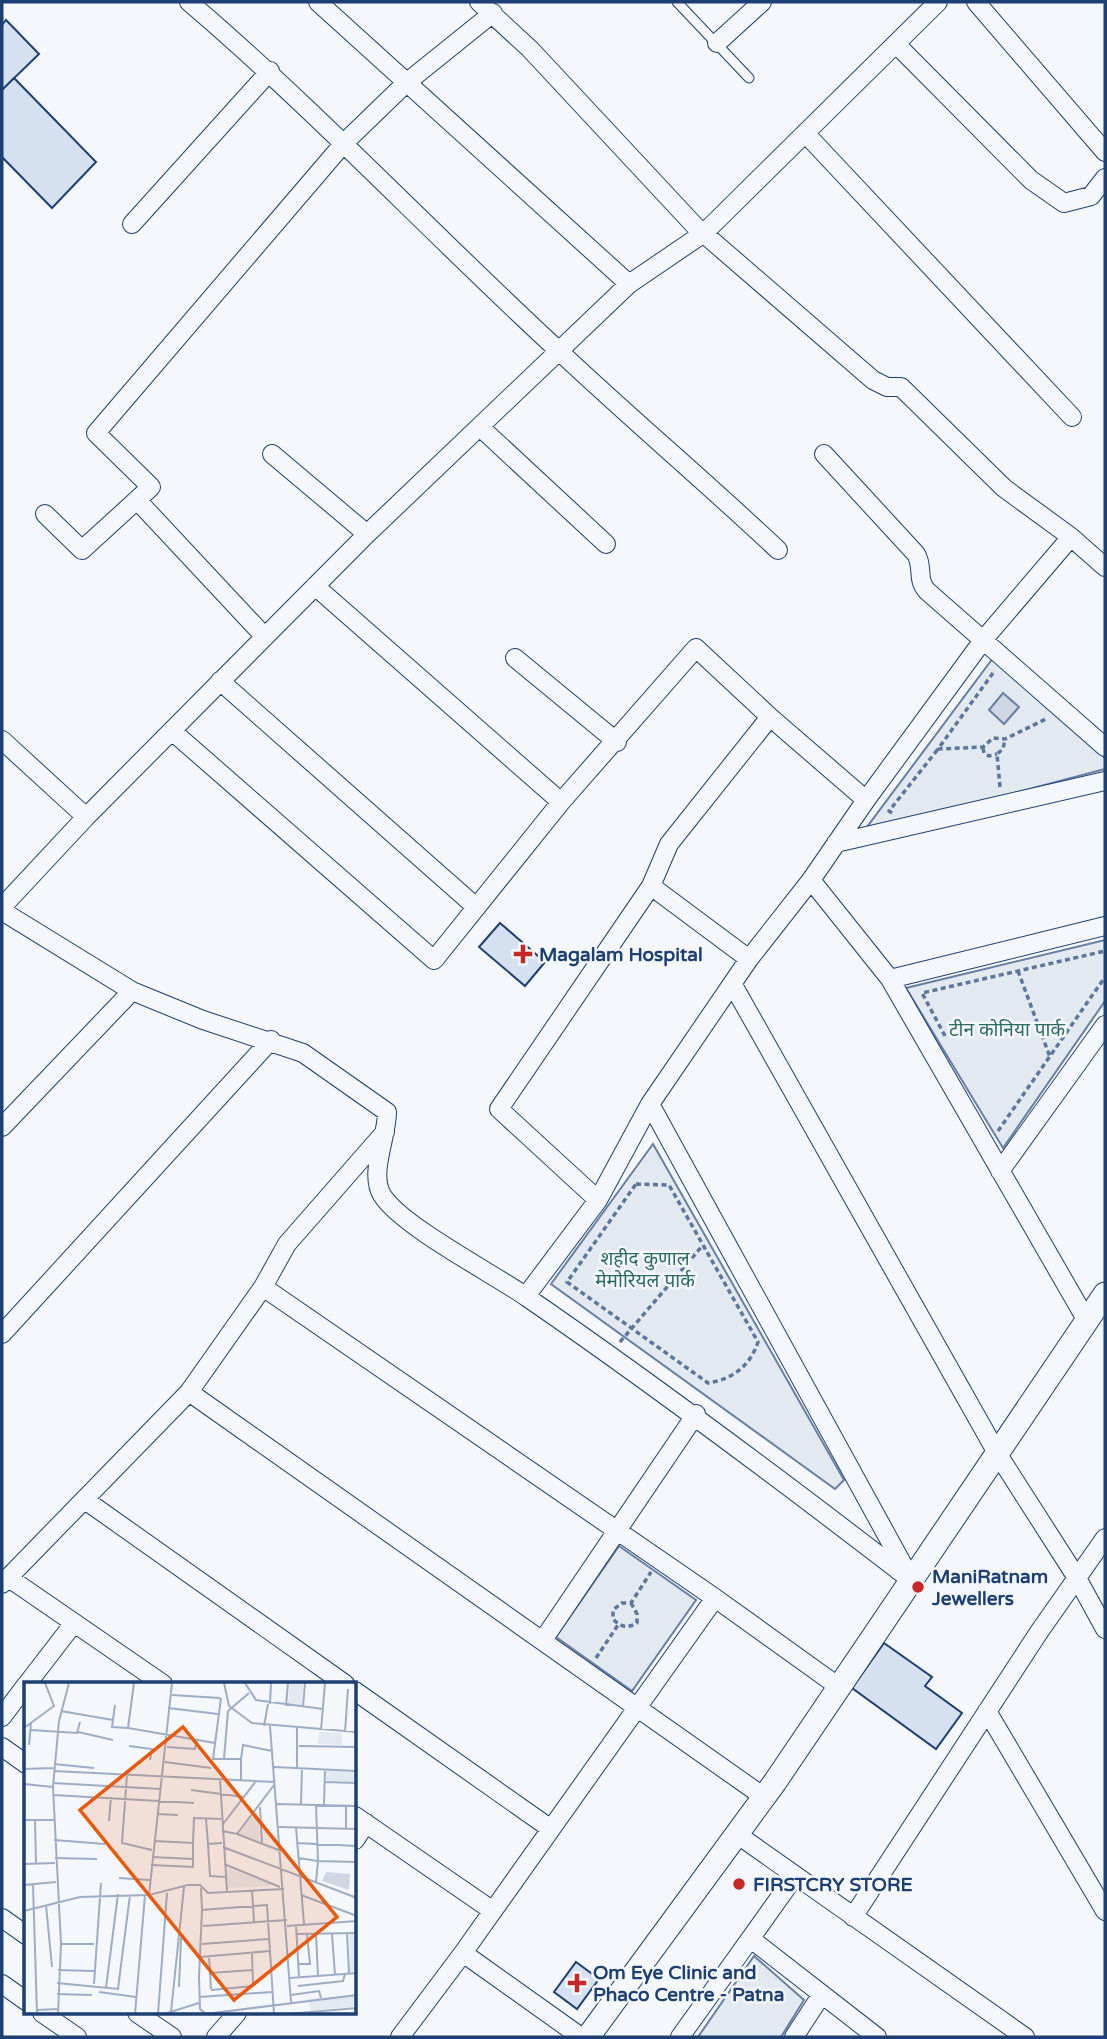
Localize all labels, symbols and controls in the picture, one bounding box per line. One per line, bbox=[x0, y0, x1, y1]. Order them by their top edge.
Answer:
marker: Magalam Hospital bbox=[513, 944, 533, 964]
place label: Magalam Hospital bbox=[539, 944, 703, 967]
park label: टीन कोनिया पार्क bbox=[949, 1018, 1065, 1041]
park label: शहीद कुणाल मेमोरियल पार्क bbox=[595, 1248, 695, 1292]
place label: ManiRatnam Jewellers bbox=[931, 1566, 1048, 1610]
marker: ManiRatnam Jewellers bbox=[910, 1579, 926, 1595]
inset map bbox=[24, 1682, 357, 2014]
place label: FIRSTCRY STORE bbox=[753, 1874, 913, 1896]
marker: FIRSTCRY STORE bbox=[731, 1876, 747, 1892]
place label: Om Eye Clinic and Phaco Centre - Patna bbox=[593, 1962, 784, 2006]
marker: Om Eye Clinic and Phaco Centre - Patna bbox=[567, 1973, 587, 1993]

